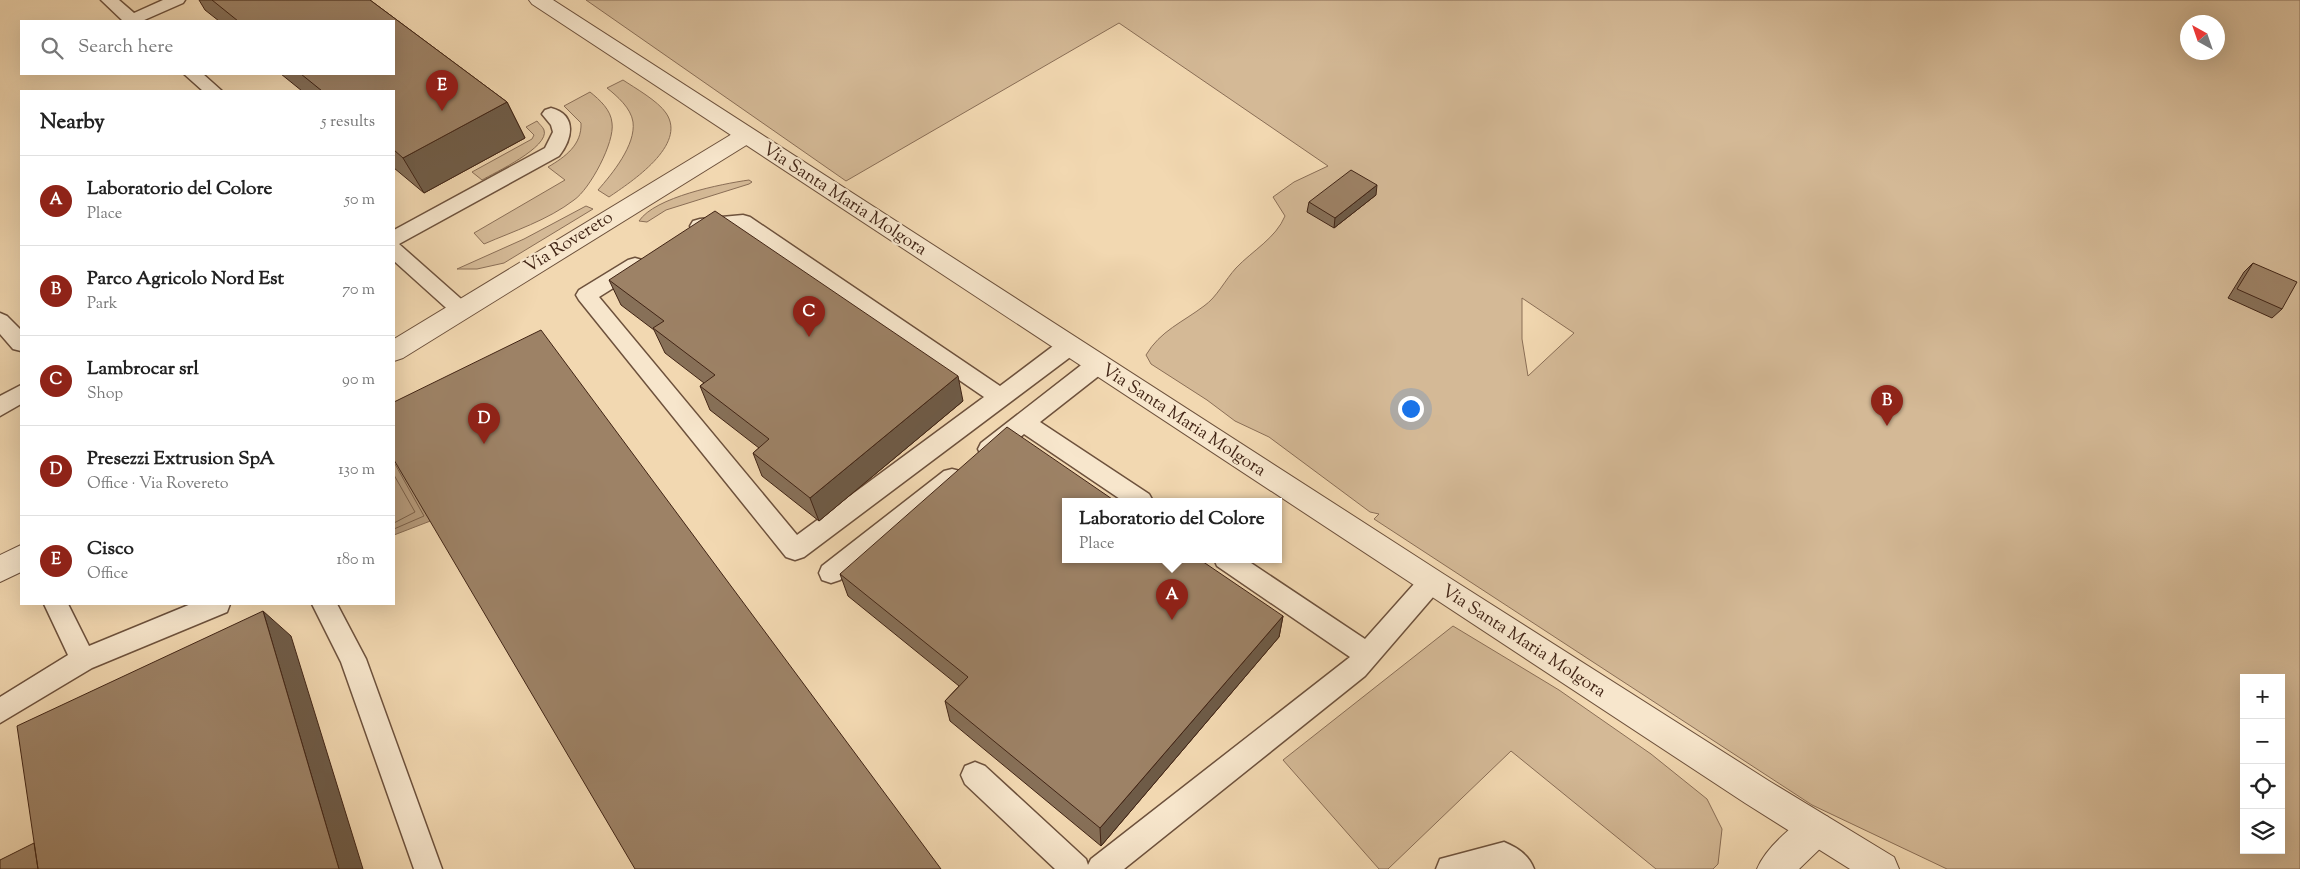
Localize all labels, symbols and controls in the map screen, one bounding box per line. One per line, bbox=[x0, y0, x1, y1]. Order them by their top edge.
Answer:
north arrow bbox=[2180, 15, 2225, 60]
search box bbox=[20, 20, 395, 75]
icon: search bbox=[38, 34, 66, 62]
text: Search here bbox=[78, 34, 173, 61]
pin: E bbox=[426, 70, 458, 111]
text: Nearby bbox=[40, 108, 105, 138]
text: 5 results bbox=[321, 111, 375, 134]
street label: Via Santa Maria Molgora bbox=[757, 137, 931, 263]
text: Laboratorio del Colore bbox=[87, 176, 272, 203]
text: A bbox=[50, 189, 63, 212]
text: 50 m bbox=[344, 189, 375, 212]
text: Place bbox=[87, 203, 122, 226]
street label: Via Rovereto bbox=[519, 205, 619, 281]
text: Parco Agricolo Nord Est bbox=[87, 266, 284, 293]
text: B bbox=[51, 279, 61, 302]
text: 70 m bbox=[342, 279, 375, 302]
text: Park bbox=[87, 293, 118, 316]
pin: C bbox=[793, 296, 825, 337]
text: Lambrocar srl bbox=[87, 356, 199, 383]
street label: Via Santa Maria Molgora bbox=[1096, 358, 1270, 484]
text: C bbox=[50, 369, 62, 392]
text: 90 m bbox=[342, 369, 375, 392]
text: Shop bbox=[87, 383, 123, 406]
pin: B bbox=[1871, 385, 1903, 426]
your location bbox=[1398, 396, 1424, 422]
pin: D bbox=[468, 403, 500, 444]
text: Presezzi Extrusion SpA bbox=[87, 446, 275, 473]
text: D bbox=[50, 459, 62, 482]
text: 130 m bbox=[338, 459, 375, 482]
text: Office · Via Rovereto bbox=[87, 473, 229, 496]
popup bbox=[1062, 498, 1282, 563]
text: Laboratorio del Colore bbox=[1079, 506, 1265, 533]
text: Place bbox=[1079, 533, 1115, 556]
text: Cisco bbox=[87, 536, 134, 563]
text: E bbox=[51, 549, 61, 572]
text: 180 m bbox=[336, 549, 375, 572]
text: Office bbox=[87, 563, 128, 586]
pin: A bbox=[1156, 579, 1188, 620]
street label: Via Santa Maria Molgora bbox=[1436, 579, 1610, 705]
map controls bbox=[2240, 674, 2285, 854]
button: + bbox=[2240, 674, 2285, 719]
button: − bbox=[2240, 719, 2285, 764]
button: locate bbox=[2240, 764, 2285, 809]
button: layers bbox=[2240, 809, 2285, 854]

